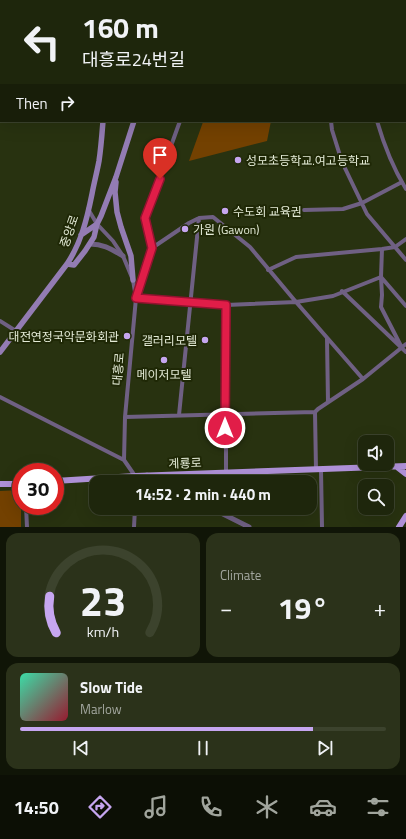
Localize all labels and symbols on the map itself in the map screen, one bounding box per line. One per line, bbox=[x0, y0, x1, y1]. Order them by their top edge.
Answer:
pin bbox=[143, 138, 177, 179]
place label: 성모초등학교.여고등학교 bbox=[246, 151, 370, 170]
marker: 성모초등학교.여고등학교 bbox=[233, 155, 243, 165]
place label: 수도회 교육권 bbox=[233, 202, 302, 221]
marker: 수도회 교육권 bbox=[220, 206, 230, 216]
street label: 중앙로 bbox=[55, 212, 83, 250]
place label: 가원 (Gawon) bbox=[193, 220, 259, 239]
marker: 가원 (Gawon) bbox=[180, 224, 190, 234]
place label: 대전연정국악문화회관 bbox=[9, 327, 119, 346]
marker: 대전연정국악문화회관 bbox=[122, 331, 132, 341]
place label: 갤러리모텔 bbox=[142, 331, 197, 350]
marker: 갤러리모텔 bbox=[200, 335, 210, 345]
street label: 대흥로 bbox=[107, 352, 129, 386]
marker: 메이저모텔 bbox=[159, 355, 169, 365]
place label: 메이저모텔 bbox=[136, 365, 192, 384]
position arrow bbox=[204, 407, 246, 449]
street label: 계룡로 bbox=[168, 453, 202, 473]
speed limit sign: 30 bbox=[12, 463, 64, 515]

